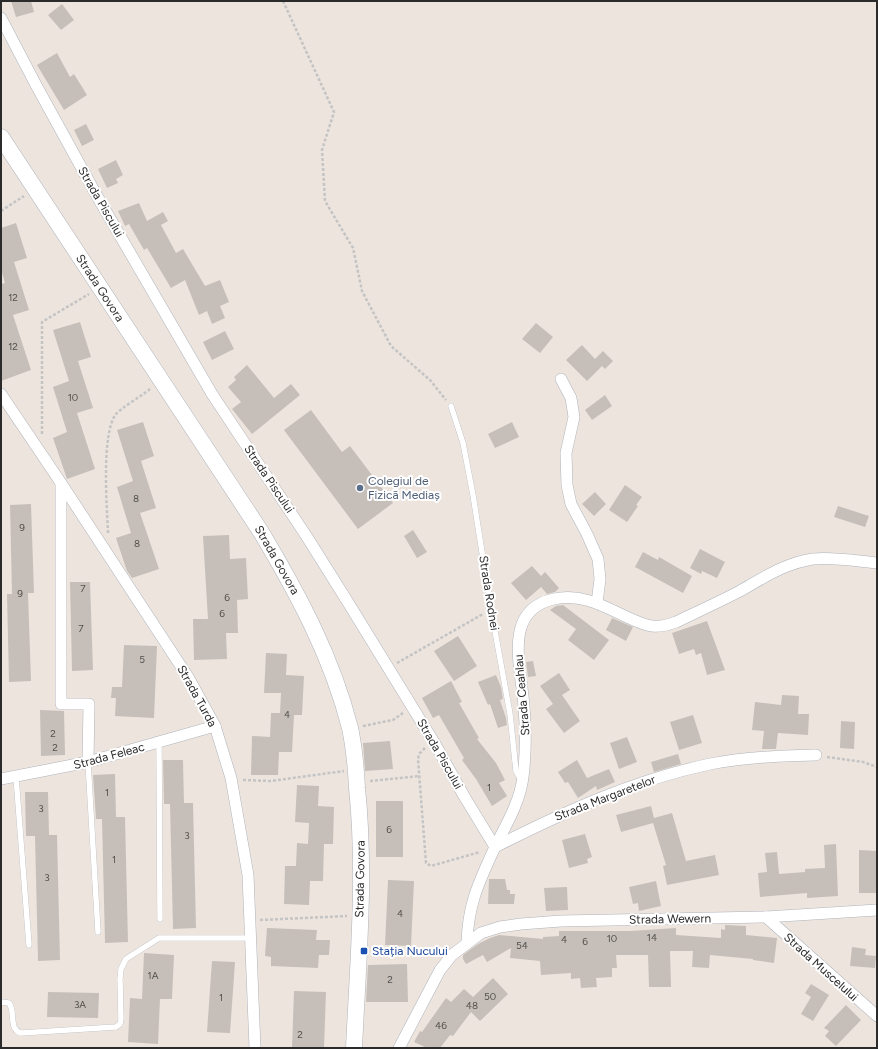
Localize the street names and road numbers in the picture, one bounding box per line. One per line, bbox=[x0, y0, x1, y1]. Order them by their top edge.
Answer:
street label: Strada Piscului bbox=[75, 164, 127, 240]
street label: Strada Govora bbox=[73, 252, 127, 324]
street label: Strada Piscului bbox=[241, 442, 297, 516]
street label: Strada Govora bbox=[252, 523, 302, 597]
street label: Strada Rodnei bbox=[476, 555, 502, 631]
street label: Strada Ceahlau bbox=[511, 654, 533, 736]
street label: Strada Turda bbox=[174, 663, 220, 729]
street label: Strada Piscului bbox=[414, 716, 466, 792]
street label: Strada Feleac bbox=[72, 740, 147, 772]
street label: Strada Margaretelor bbox=[553, 772, 657, 824]
street label: Strada Govora bbox=[352, 840, 368, 918]
street label: Strada Wewern bbox=[629, 911, 712, 927]
street label: Strada Muscelului bbox=[781, 930, 861, 1004]

